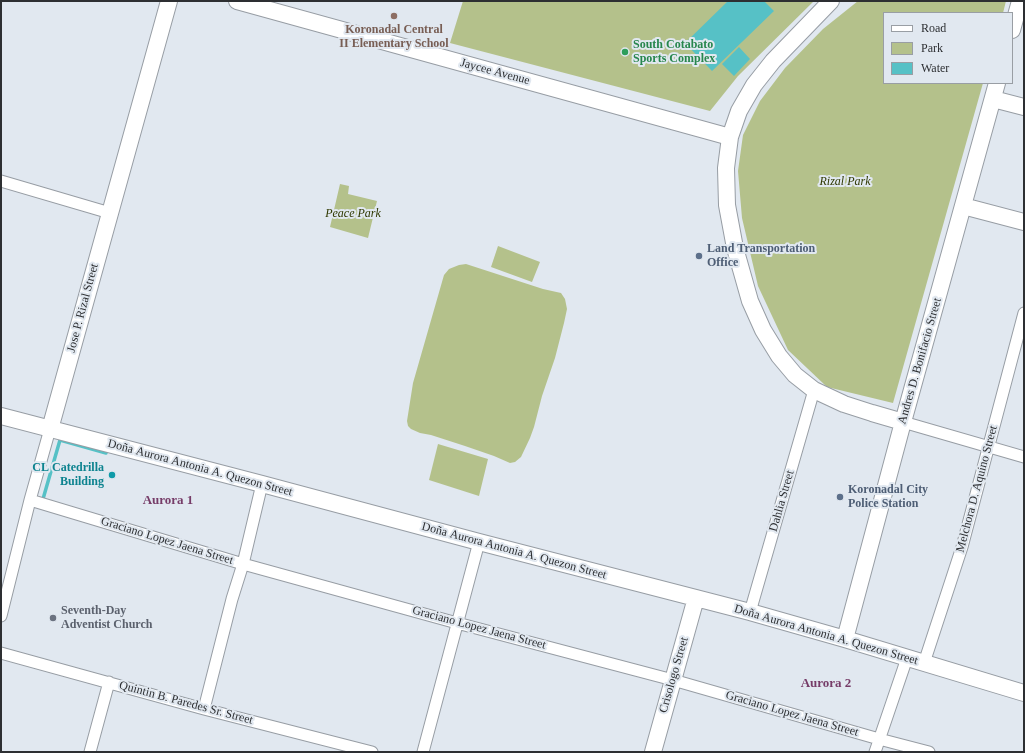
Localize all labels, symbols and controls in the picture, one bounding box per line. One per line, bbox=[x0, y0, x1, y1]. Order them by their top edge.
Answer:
marker: Koronadal Central II Elementary School bbox=[389, 11, 399, 21]
legend bbox=[883, 12, 1013, 84]
text: Road bbox=[921, 21, 946, 35]
place label: Koronadal Central II Elementary School bbox=[339, 23, 449, 51]
place label: South Cotabato Sports Complex bbox=[633, 38, 715, 66]
text: Park bbox=[921, 41, 943, 55]
marker: South Cotabato Sports Complex bbox=[620, 47, 630, 57]
street label: Jaycee Avenue bbox=[459, 56, 531, 88]
text: Water bbox=[921, 61, 949, 75]
park label: Rizal Park bbox=[820, 175, 870, 189]
park label: Peace Park bbox=[325, 207, 381, 221]
place label: Land Transportation Office bbox=[707, 242, 815, 270]
marker: Land Transportation Office bbox=[694, 251, 704, 261]
street label: Jose P. Rizal Street bbox=[64, 262, 102, 354]
street label: Andres D. Bonifacio Street bbox=[895, 296, 945, 426]
street label: Melchora D. Aquino Street bbox=[953, 424, 1001, 554]
street label: Doña Aurora Antonia A. Quezon Street bbox=[106, 436, 294, 500]
place label: CL Catedrilla Building bbox=[32, 461, 104, 489]
street label: Dahlia Street bbox=[766, 469, 798, 533]
marker: CL Catedrilla Building bbox=[107, 470, 117, 480]
place label: Koronadal City Police Station bbox=[848, 483, 928, 511]
marker: Koronadal City Police Station bbox=[835, 492, 845, 502]
district label: Aurora 1 bbox=[143, 493, 193, 509]
street label: Graciano Lopez Jaena Street bbox=[99, 514, 235, 568]
street label: Doña Aurora Antonia A. Quezon Street bbox=[420, 519, 608, 583]
street label: Doña Aurora Antonia A. Quezon Street bbox=[732, 602, 920, 668]
street label: Graciano Lopez Jaena Street bbox=[411, 603, 547, 653]
place label: Seventh-Day Adventist Church bbox=[61, 604, 152, 632]
marker: Seventh-Day Adventist Church bbox=[48, 613, 58, 623]
street label: Crisologo Street bbox=[656, 635, 692, 715]
district label: Aurora 2 bbox=[801, 676, 851, 692]
street label: Quintin B. Paredes Sr. Street bbox=[117, 678, 255, 728]
street label: Graciano Lopez Jaena Street bbox=[724, 688, 860, 740]

